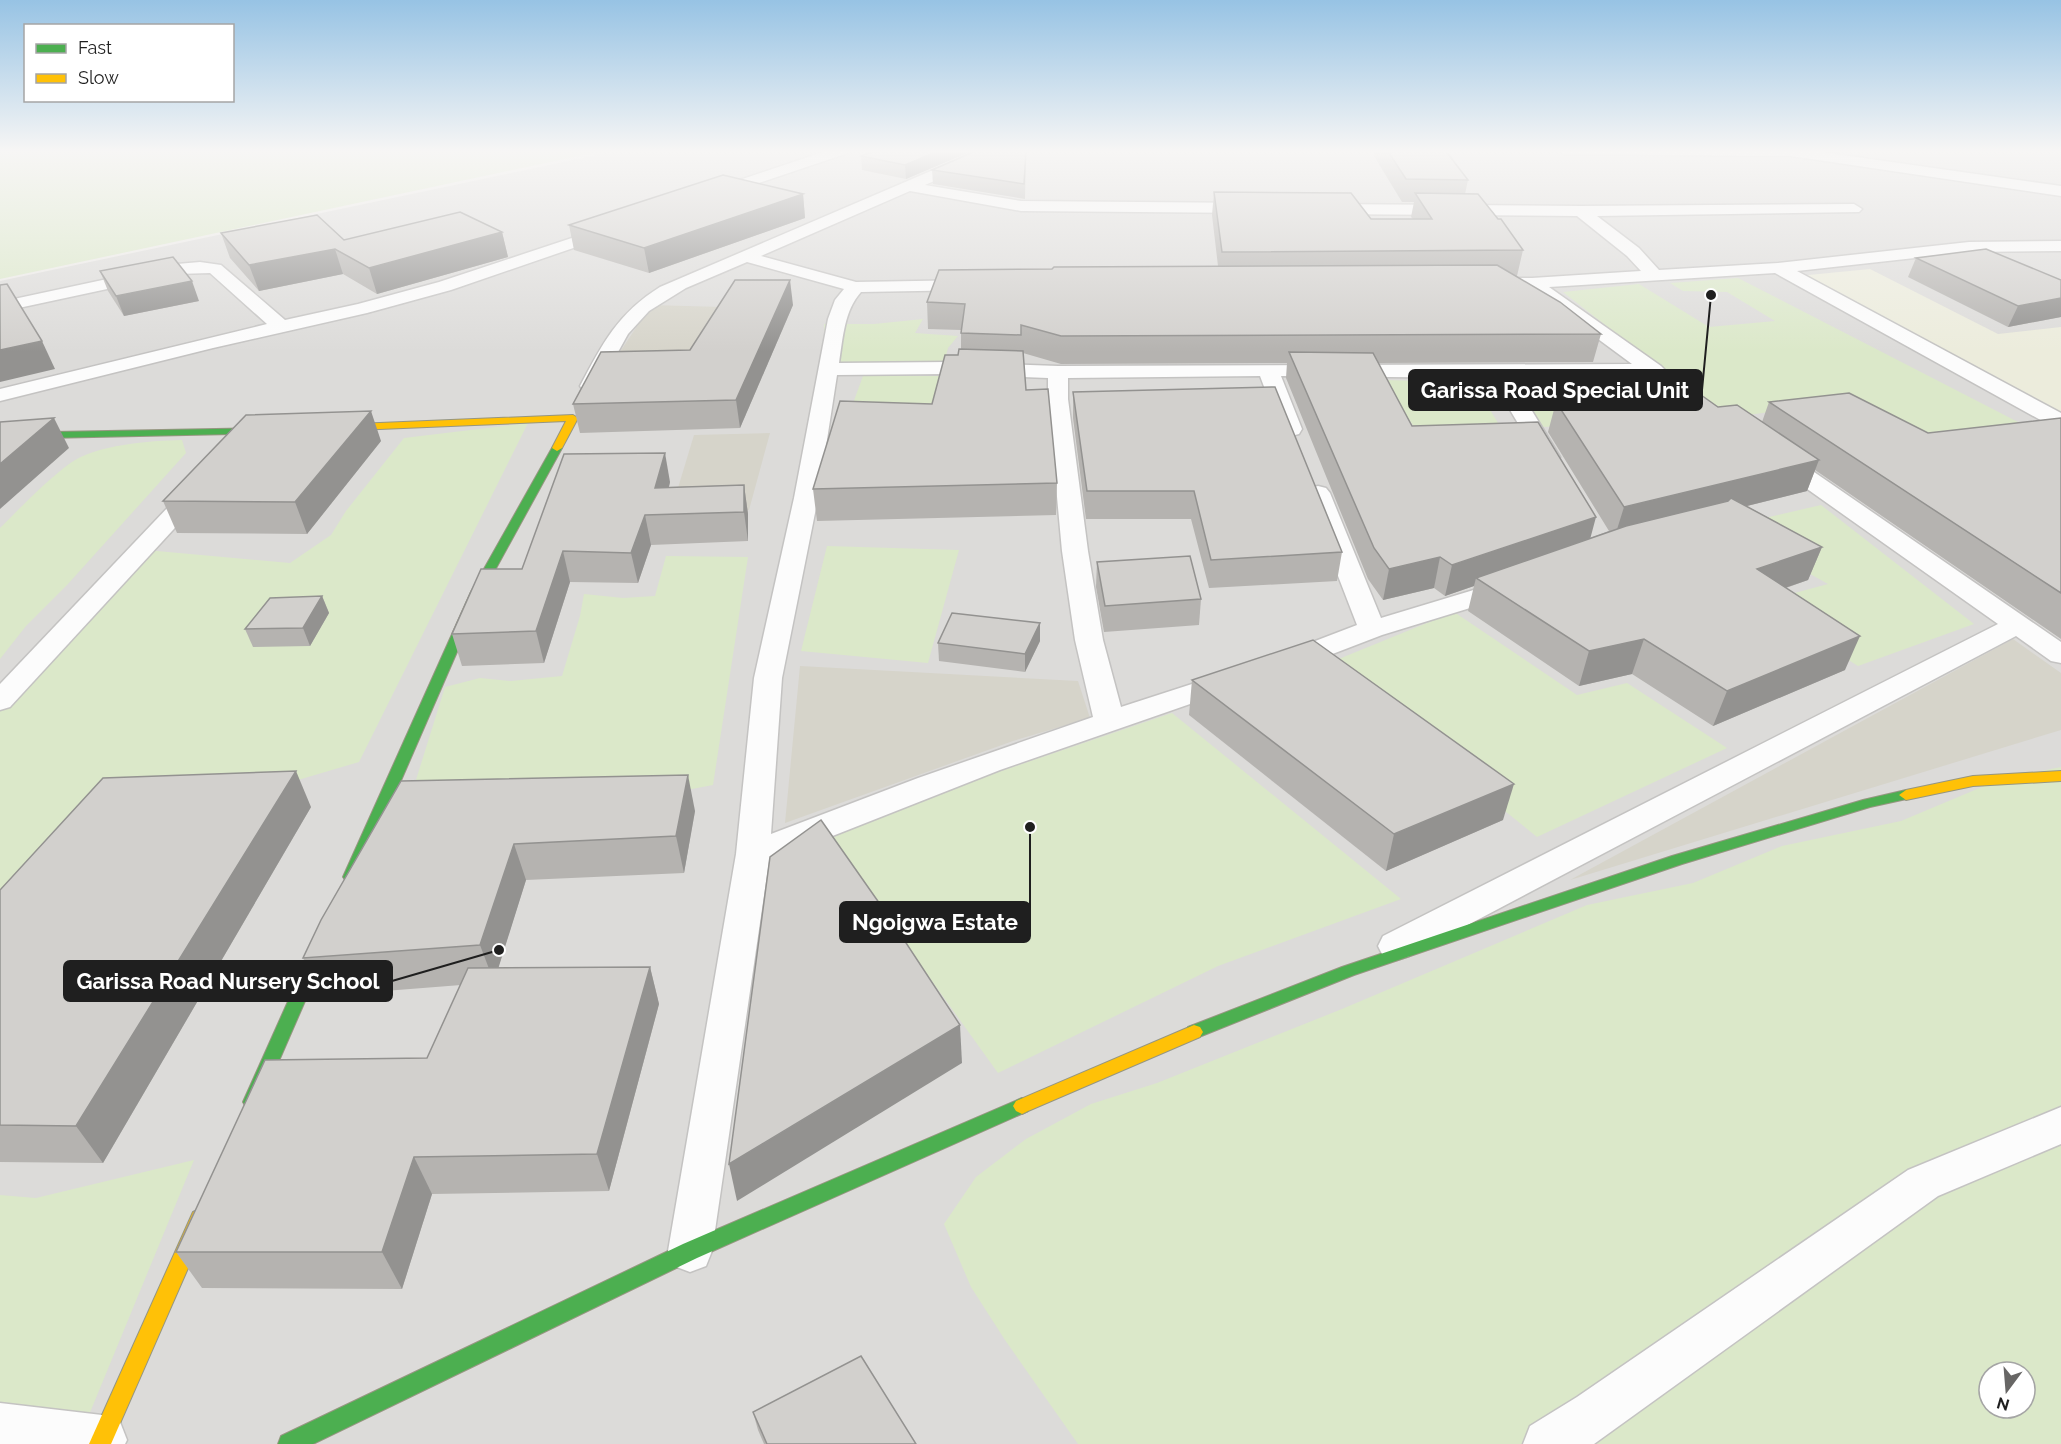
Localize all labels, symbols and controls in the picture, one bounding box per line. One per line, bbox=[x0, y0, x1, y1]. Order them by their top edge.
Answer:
legend bbox=[24, 24, 234, 102]
text: Fast bbox=[78, 37, 112, 58]
text: Slow bbox=[78, 67, 119, 88]
callout: Garissa Road Special Unit bbox=[1409, 370, 1702, 410]
text: Garissa Road Special Unit bbox=[1421, 377, 1690, 403]
callout: Ngoigwa Estate bbox=[840, 902, 1030, 942]
text: Ngoigwa Estate bbox=[852, 909, 1018, 935]
callout: Garissa Road Nursery School bbox=[64, 961, 392, 1001]
text: Garissa Road Nursery School bbox=[76, 968, 381, 994]
north arrow bbox=[1977, 1360, 2037, 1420]
text: N bbox=[1995, 1393, 2011, 1415]

